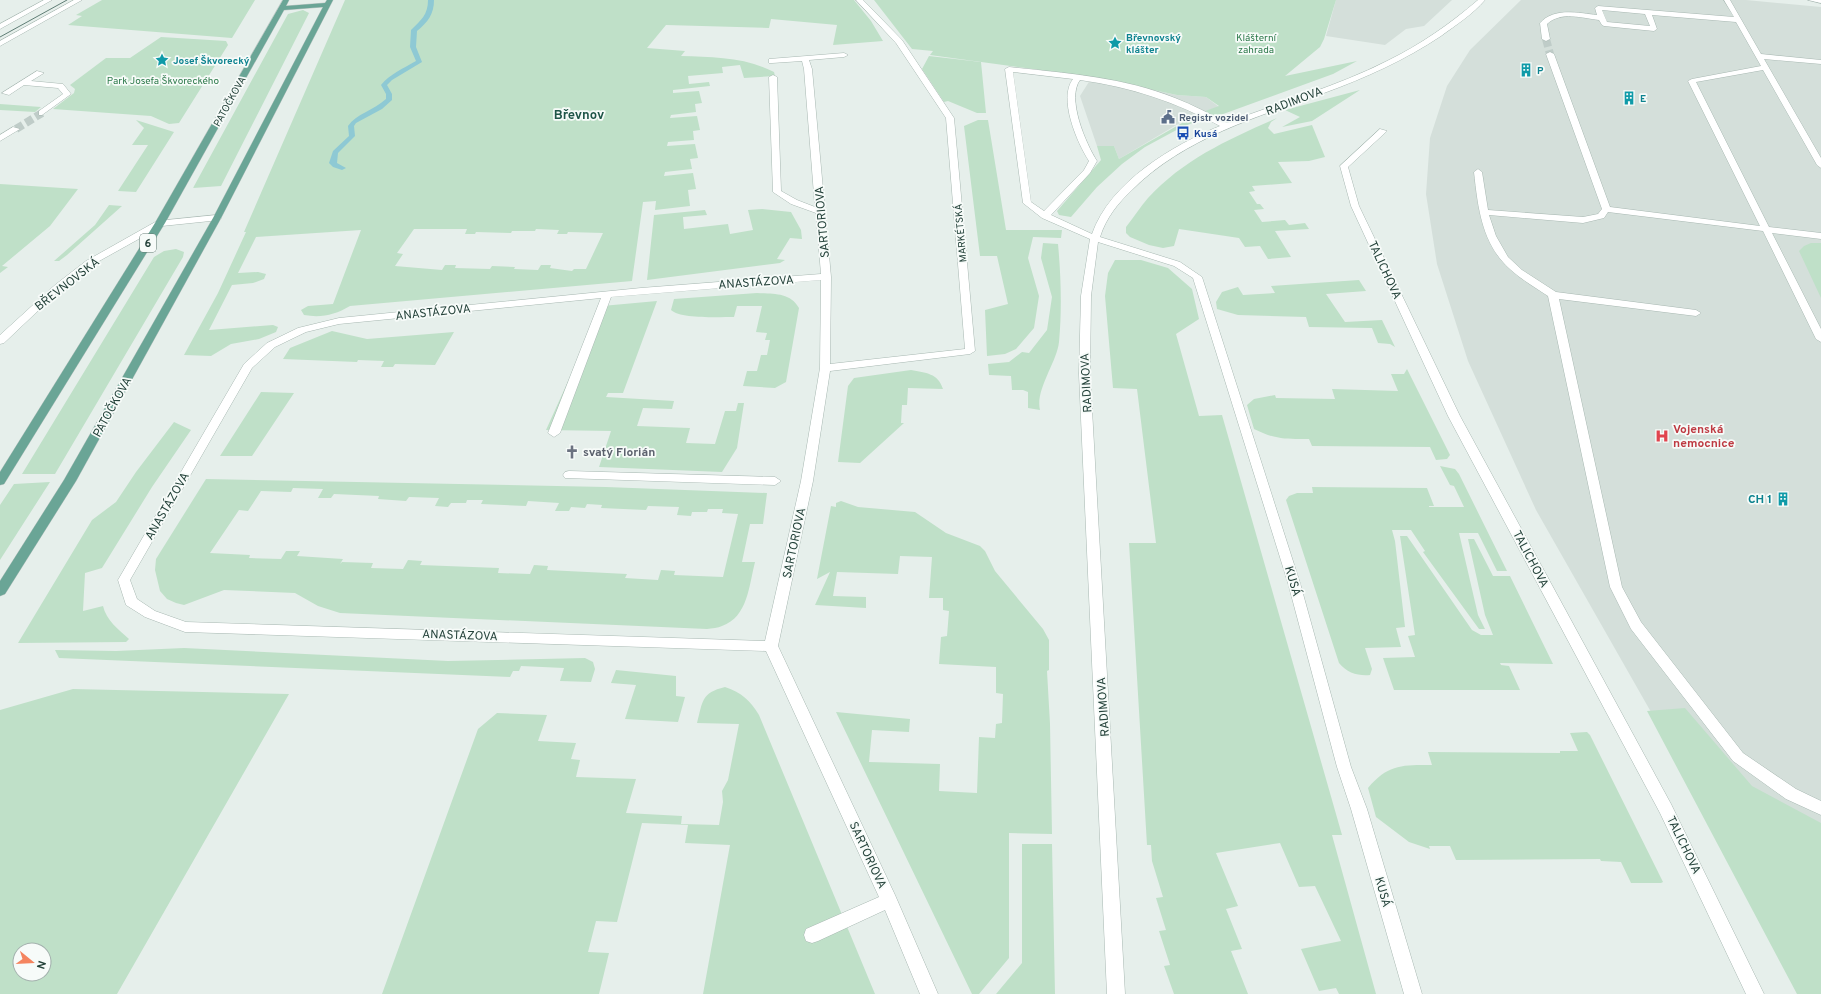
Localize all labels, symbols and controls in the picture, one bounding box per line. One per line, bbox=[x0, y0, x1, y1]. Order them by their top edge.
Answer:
place label: Břevnovský klášter bbox=[1126, 32, 1181, 57]
park label: Klášterní zahrada bbox=[1236, 32, 1278, 57]
place icon: Břevnovský klášter bbox=[1107, 35, 1123, 51]
place icon: Josef Škvorecký bbox=[154, 52, 170, 68]
place label: Josef Škvorecký bbox=[173, 55, 250, 68]
building icon: P bbox=[1518, 62, 1534, 78]
place label: P bbox=[1537, 65, 1544, 78]
street label: PATOČKOVA bbox=[211, 74, 250, 129]
park label: Park Josefa Škvoreckého bbox=[107, 75, 220, 88]
street label: RADIMOVA bbox=[1264, 84, 1325, 120]
building icon: E bbox=[1621, 90, 1637, 106]
place label: E bbox=[1640, 93, 1646, 106]
district label: Břevnov bbox=[554, 108, 604, 124]
public building icon: Registr vozidel bbox=[1160, 109, 1176, 125]
place label: Registr vozidel bbox=[1179, 112, 1249, 125]
bus stop icon: Kusá bbox=[1175, 125, 1191, 141]
place label: Kusá bbox=[1194, 128, 1217, 141]
street label: SARTORIOVA bbox=[812, 185, 834, 258]
street label: MARKÉTSKÁ bbox=[952, 203, 971, 263]
road number: 6 bbox=[140, 234, 156, 252]
street label: TALICHOVA bbox=[1364, 239, 1405, 302]
street label: BŘEVNOVSKÁ bbox=[32, 255, 103, 315]
street label: ANASTÁZOVA bbox=[718, 272, 794, 294]
street label: ANASTÁZOVA bbox=[395, 301, 472, 325]
street label: RADIMOVA bbox=[1077, 353, 1097, 413]
street label: PATOČKOVA bbox=[90, 375, 136, 440]
place label: Vojenská nemocnice bbox=[1673, 422, 1735, 452]
hospital icon: Vojenská nemocnice bbox=[1654, 428, 1670, 444]
church icon: svatý Florián bbox=[564, 444, 580, 460]
place label: svatý Florián bbox=[583, 445, 655, 461]
street label: ANASTÁZOVA bbox=[142, 470, 194, 543]
building icon: CH 1 bbox=[1775, 491, 1791, 507]
place label: CH 1 bbox=[1748, 492, 1772, 508]
street label: SARTORIOVA bbox=[780, 506, 810, 580]
street label: TALICHOVA bbox=[1508, 528, 1552, 591]
street label: KUSÁ bbox=[1280, 564, 1304, 598]
street label: ANASTÁZOVA bbox=[422, 627, 498, 645]
street label: RADIMOVA bbox=[1094, 677, 1114, 737]
street label: TALICHOVA bbox=[1662, 814, 1704, 877]
street label: SARTORIOVA bbox=[845, 819, 890, 891]
street label: KUSÁ bbox=[1370, 875, 1394, 909]
north arrow bbox=[12, 942, 52, 982]
text: N bbox=[33, 959, 48, 971]

